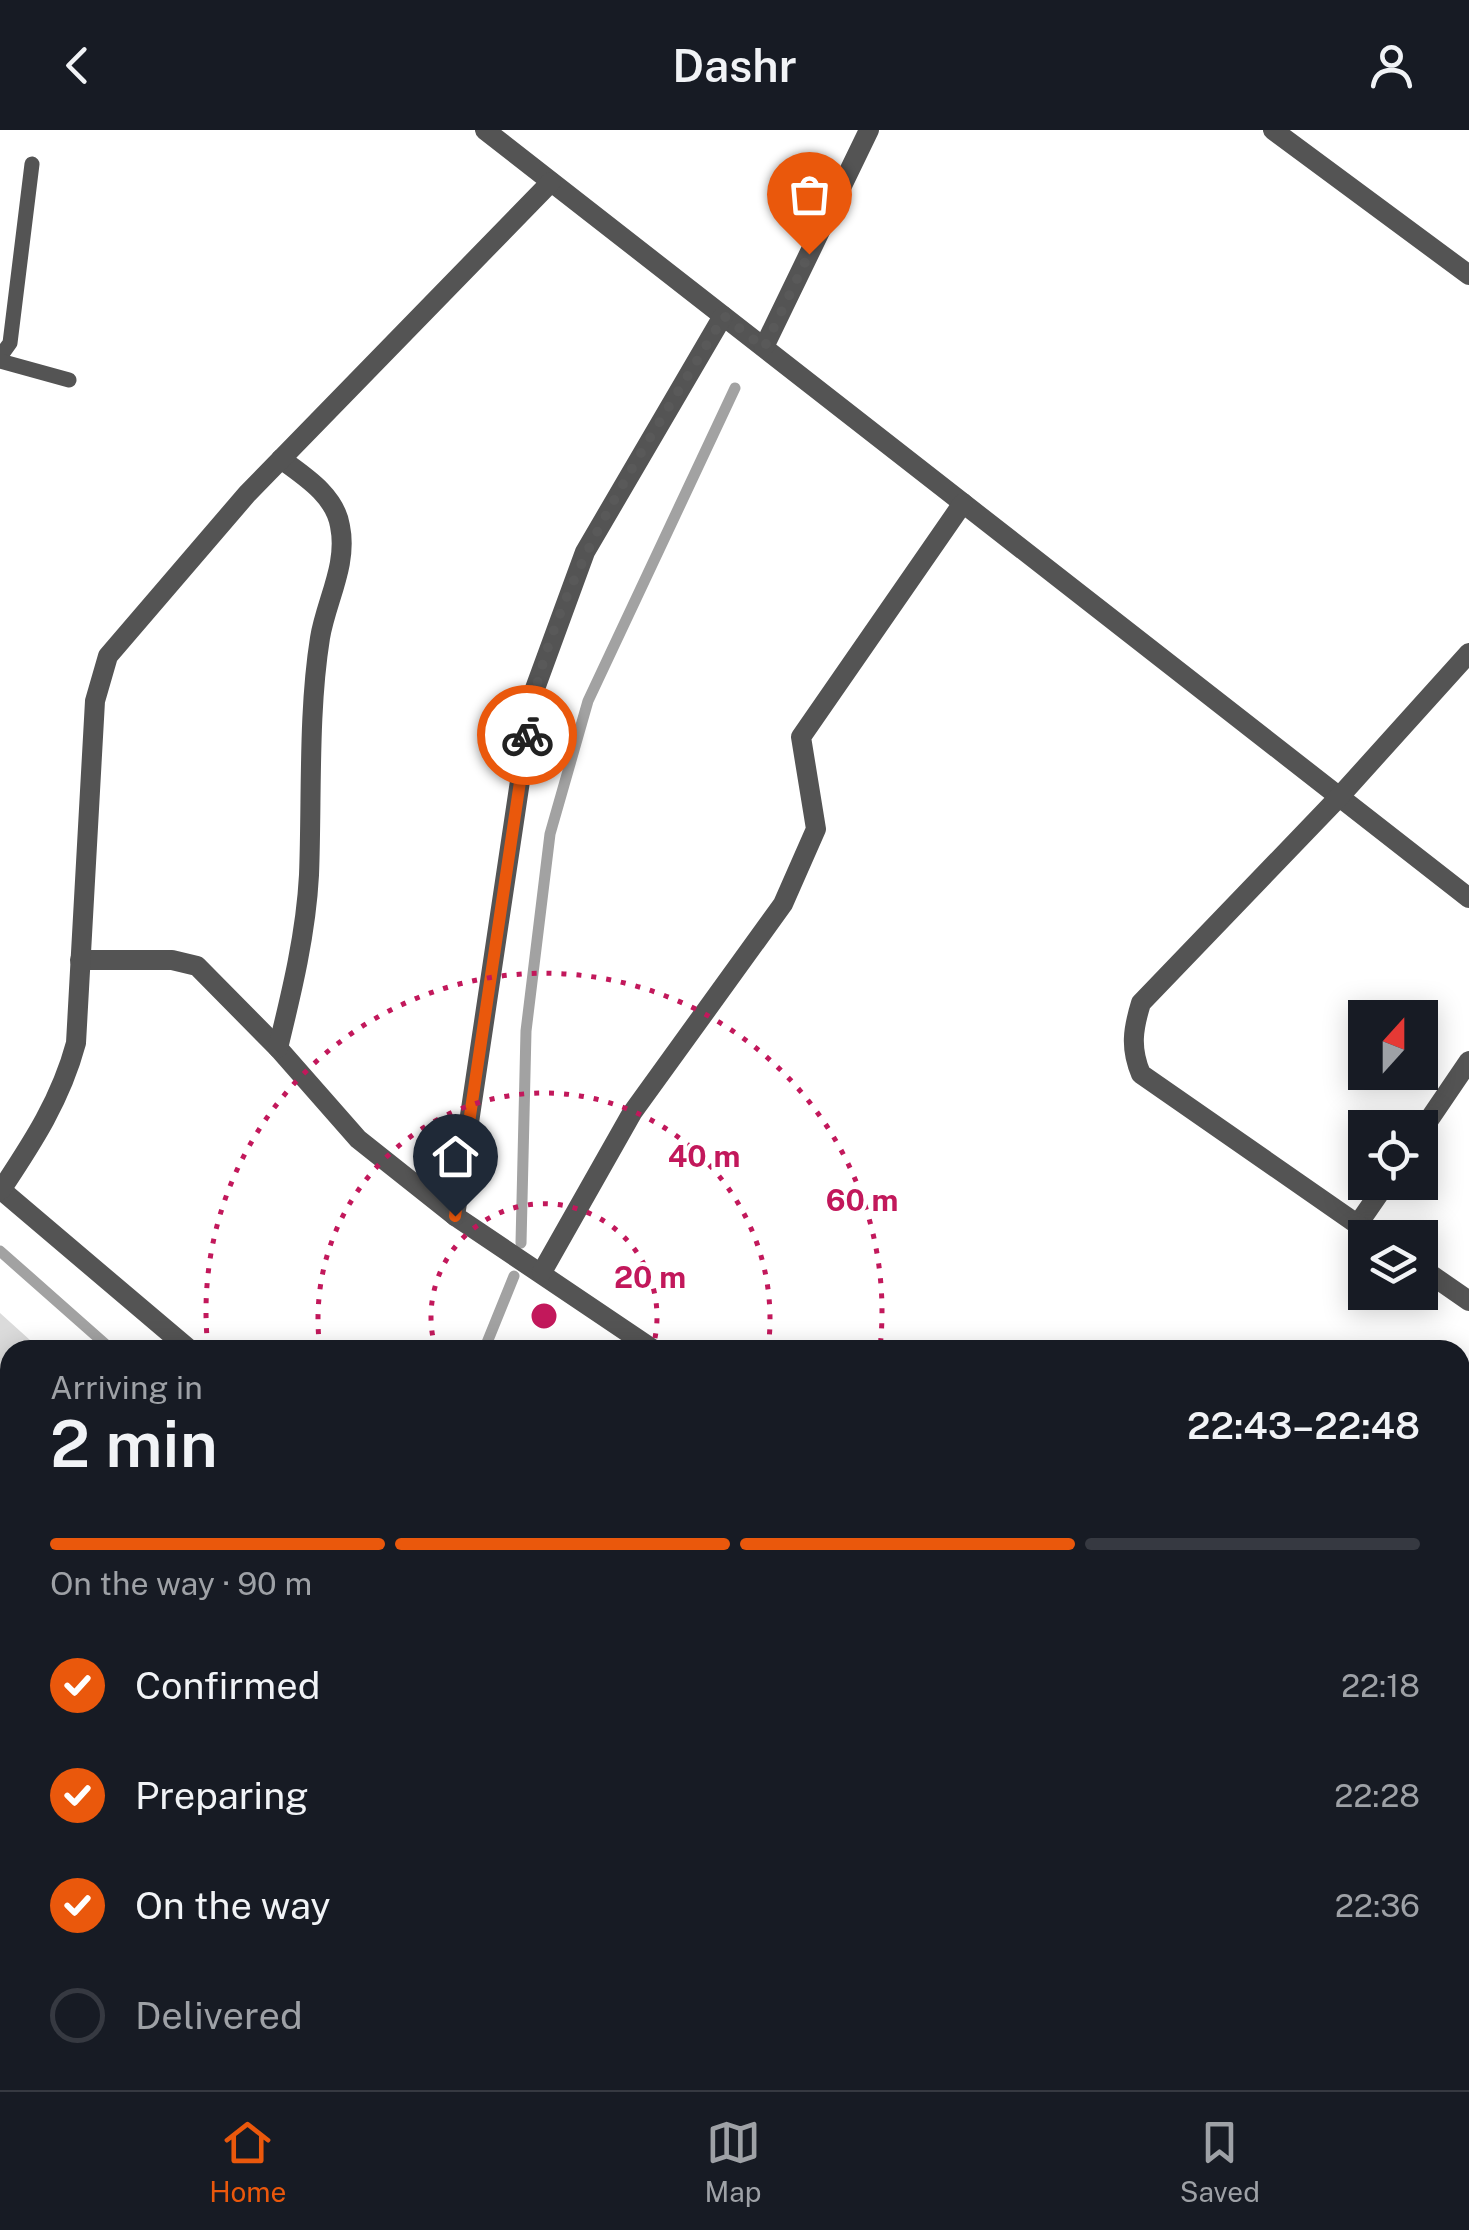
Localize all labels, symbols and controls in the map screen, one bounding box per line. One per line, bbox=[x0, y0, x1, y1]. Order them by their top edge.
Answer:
icon: back bbox=[50, 38, 105, 93]
icon: person bbox=[1364, 38, 1419, 93]
text: Dashr bbox=[672, 39, 797, 92]
pin bbox=[767, 152, 852, 255]
icon: bag bbox=[782, 167, 837, 222]
courier bbox=[477, 685, 577, 785]
icon: bike bbox=[500, 708, 555, 763]
north arrow bbox=[1348, 1000, 1438, 1090]
map controls bbox=[1348, 1000, 1438, 1310]
button: locate bbox=[1348, 1110, 1438, 1200]
pin bbox=[413, 1114, 498, 1217]
icon: home bbox=[428, 1129, 483, 1184]
text: 40 m bbox=[668, 1138, 740, 1174]
text: 60 m bbox=[826, 1182, 898, 1218]
button: layers bbox=[1348, 1220, 1438, 1310]
text: 20 m bbox=[614, 1259, 686, 1295]
centre of rings bbox=[526, 1298, 562, 1334]
text: Arriving in bbox=[50, 1369, 203, 1406]
text: 22:43–22:48 bbox=[1187, 1403, 1420, 1448]
text: 2 min bbox=[50, 1405, 218, 1482]
text: On the way · 90 m bbox=[50, 1565, 312, 1602]
icon: check bbox=[50, 1658, 105, 1713]
text: Confirmed bbox=[135, 1663, 320, 1708]
text: 22:18 bbox=[1341, 1667, 1420, 1704]
icon: check bbox=[50, 1768, 105, 1823]
text: Preparing bbox=[135, 1773, 309, 1818]
text: 22:28 bbox=[1334, 1777, 1420, 1814]
icon: check bbox=[50, 1878, 105, 1933]
text: On the way bbox=[135, 1883, 331, 1928]
text: 22:36 bbox=[1335, 1887, 1420, 1924]
text: Delivered bbox=[135, 1993, 303, 2038]
tab: Home bbox=[209, 2115, 286, 2208]
tab: Map bbox=[705, 2115, 761, 2208]
tab: Saved bbox=[1180, 2115, 1260, 2208]

